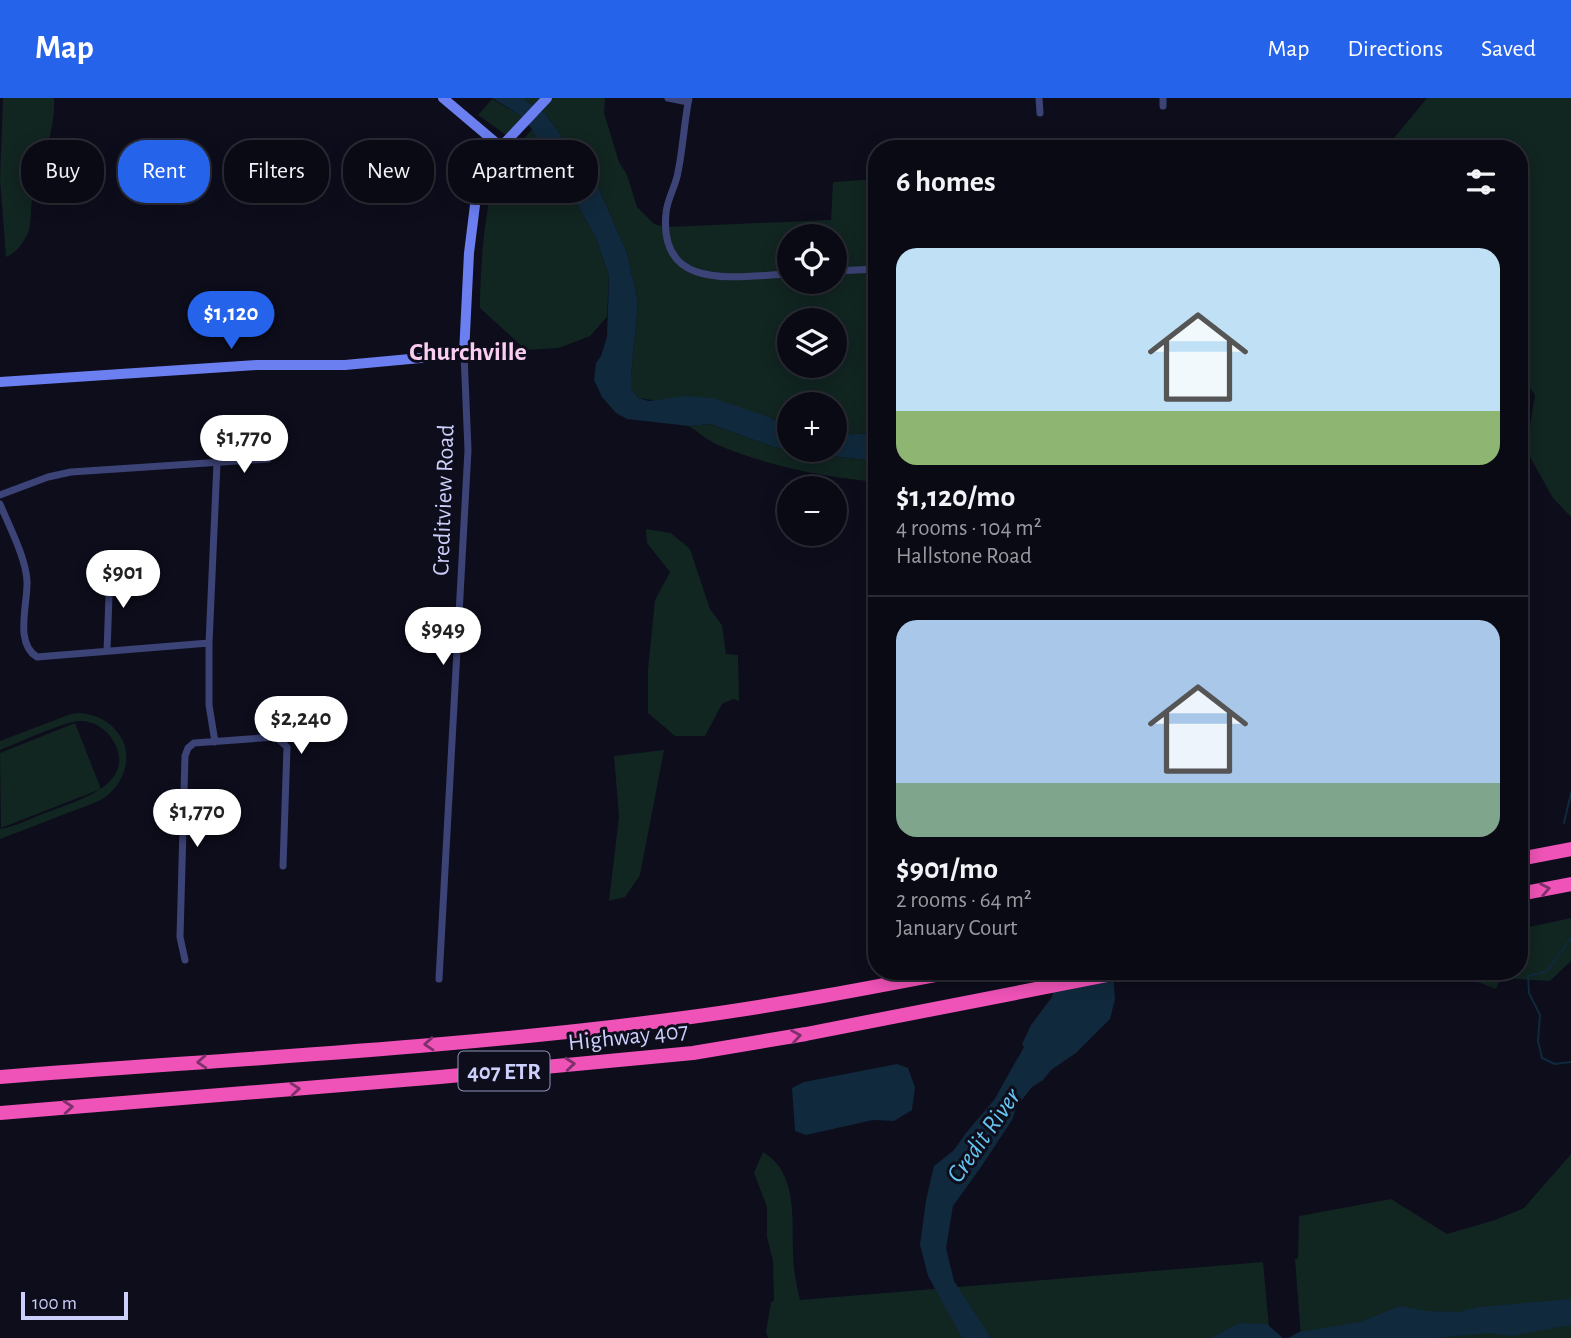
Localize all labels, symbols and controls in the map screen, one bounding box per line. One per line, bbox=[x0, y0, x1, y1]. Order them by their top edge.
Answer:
text: Map bbox=[35, 32, 94, 65]
text: Map bbox=[1267, 37, 1309, 61]
text: Directions bbox=[1347, 37, 1443, 61]
text: Saved bbox=[1481, 37, 1536, 61]
chip: Buy bbox=[21, 140, 104, 203]
chip: Rent bbox=[118, 140, 210, 203]
chip: Filters bbox=[224, 140, 329, 203]
chip: New bbox=[343, 140, 434, 203]
chip: Apartment bbox=[448, 140, 598, 203]
icon: filters bbox=[1462, 163, 1500, 201]
text: 6 homes bbox=[896, 167, 996, 197]
map controls bbox=[777, 224, 847, 546]
button: locate bbox=[777, 224, 847, 294]
pin: $1,120 bbox=[174, 292, 288, 351]
icon: home bbox=[1135, 294, 1261, 420]
text: $1,120 bbox=[204, 302, 259, 325]
button: layers bbox=[777, 308, 847, 378]
district label: Churchville bbox=[409, 339, 527, 365]
button: + bbox=[777, 392, 847, 462]
pin: $1,770 bbox=[187, 416, 301, 475]
street label: Creditview Road bbox=[429, 424, 459, 576]
text: $1,770 bbox=[216, 426, 272, 449]
button: − bbox=[777, 476, 847, 546]
text: $1,120/mo bbox=[896, 482, 1015, 512]
text: 4 rooms · 104 m² bbox=[896, 517, 1042, 540]
text: Hallstone Road bbox=[896, 545, 1032, 568]
pin: $901 bbox=[82, 550, 164, 610]
text: $901 bbox=[102, 561, 144, 584]
pin: $949 bbox=[402, 608, 484, 667]
text: $949 bbox=[421, 618, 465, 641]
icon: home bbox=[1135, 666, 1261, 792]
pin: $2,240 bbox=[244, 696, 358, 756]
text: $2,240 bbox=[271, 707, 331, 730]
pin: $1,770 bbox=[140, 790, 254, 849]
text: $1,770 bbox=[169, 800, 225, 823]
text: $901/mo bbox=[896, 854, 998, 884]
one-way arrow bbox=[1539, 882, 1551, 897]
text: 2 rooms · 64 m² bbox=[896, 889, 1032, 912]
text: January Court bbox=[896, 917, 1017, 940]
street label: Highway 407 bbox=[567, 1019, 689, 1055]
one-way arrow bbox=[790, 1029, 802, 1044]
one-way arrow bbox=[423, 1036, 434, 1051]
road number: 407 ETR bbox=[458, 1052, 550, 1090]
one-way arrow bbox=[196, 1054, 207, 1069]
one-way arrow bbox=[564, 1057, 576, 1072]
one-way arrow bbox=[290, 1082, 301, 1097]
water label: Credit River bbox=[942, 1083, 1026, 1187]
one-way arrow bbox=[63, 1100, 74, 1115]
scale bar bbox=[21, 1289, 128, 1321]
text: 100 m bbox=[32, 1294, 77, 1313]

